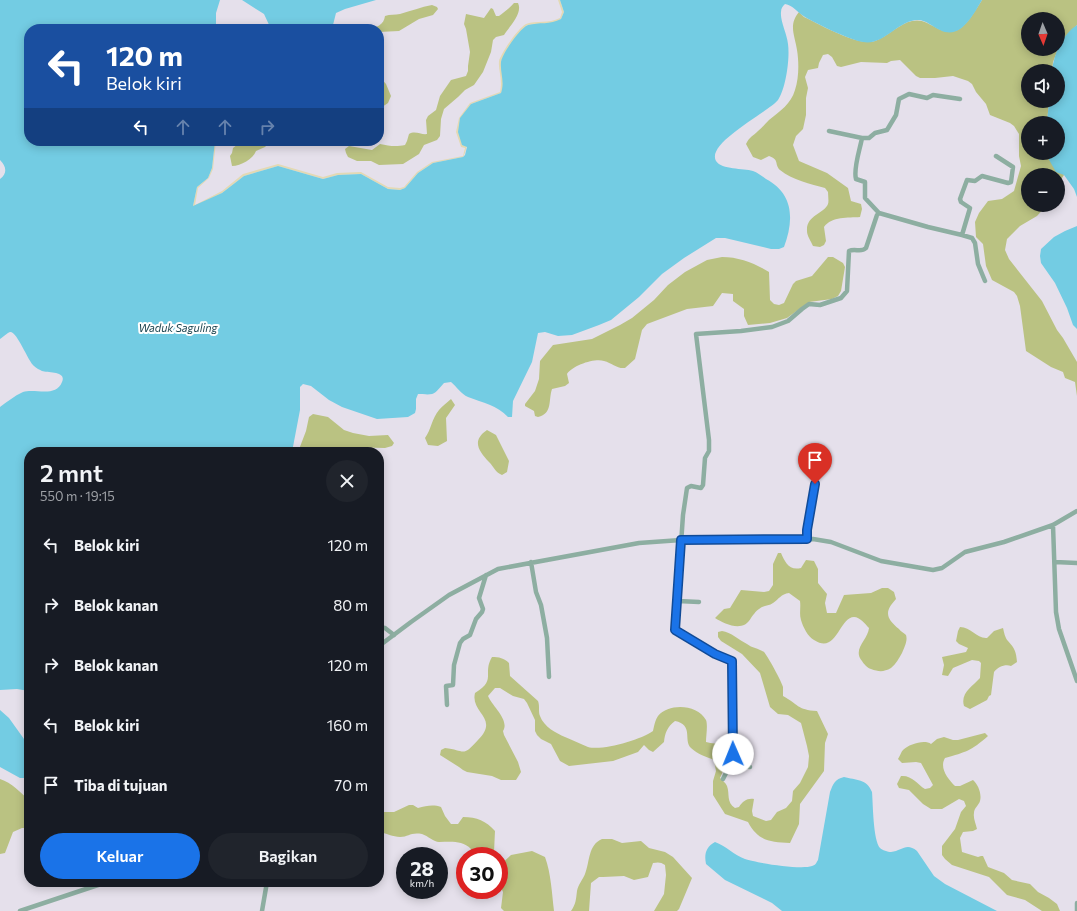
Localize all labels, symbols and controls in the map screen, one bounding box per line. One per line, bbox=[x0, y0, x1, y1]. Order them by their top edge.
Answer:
north arrow bbox=[1021, 12, 1065, 56]
map controls bbox=[1021, 12, 1065, 212]
text: 120 m bbox=[106, 38, 183, 72]
icon: left bbox=[40, 40, 92, 92]
button: sound bbox=[1021, 64, 1065, 108]
text: Belok kiri bbox=[106, 72, 182, 94]
icon: left bbox=[130, 116, 152, 138]
icon: ahead bbox=[172, 116, 194, 138]
icon: ahead bbox=[214, 116, 236, 138]
icon: right bbox=[256, 116, 278, 138]
button: + bbox=[1021, 116, 1065, 160]
button: − bbox=[1021, 168, 1065, 212]
water label: Waduk Saguling bbox=[138, 321, 219, 334]
pin bbox=[798, 443, 832, 484]
icon: arrive bbox=[804, 449, 826, 471]
text: 2 mnt bbox=[40, 458, 103, 487]
button: close bbox=[326, 460, 368, 502]
text: 550 m · 19:15 bbox=[40, 488, 115, 504]
icon: left bbox=[40, 534, 62, 556]
text: Belok kiri bbox=[74, 536, 140, 554]
text: 120 m bbox=[328, 536, 368, 554]
icon: right bbox=[40, 594, 62, 616]
text: Belok kanan bbox=[74, 596, 158, 614]
text: 80 m bbox=[333, 596, 368, 614]
icon: right bbox=[40, 654, 62, 676]
text: Belok kanan bbox=[74, 656, 158, 674]
text: 120 m bbox=[328, 656, 368, 674]
icon: left bbox=[40, 714, 62, 736]
text: Belok kiri bbox=[74, 716, 140, 734]
text: 160 m bbox=[327, 716, 368, 734]
position arrow bbox=[712, 733, 754, 775]
icon: arrive bbox=[40, 774, 62, 796]
text: Tiba di tujuan bbox=[74, 776, 168, 794]
text: 70 m bbox=[334, 776, 368, 794]
button: Keluar bbox=[40, 833, 200, 879]
button: Bagikan bbox=[208, 833, 368, 879]
speed limit sign: 30 bbox=[456, 847, 508, 899]
text: 28 bbox=[410, 856, 434, 880]
text: km/h bbox=[410, 877, 434, 889]

